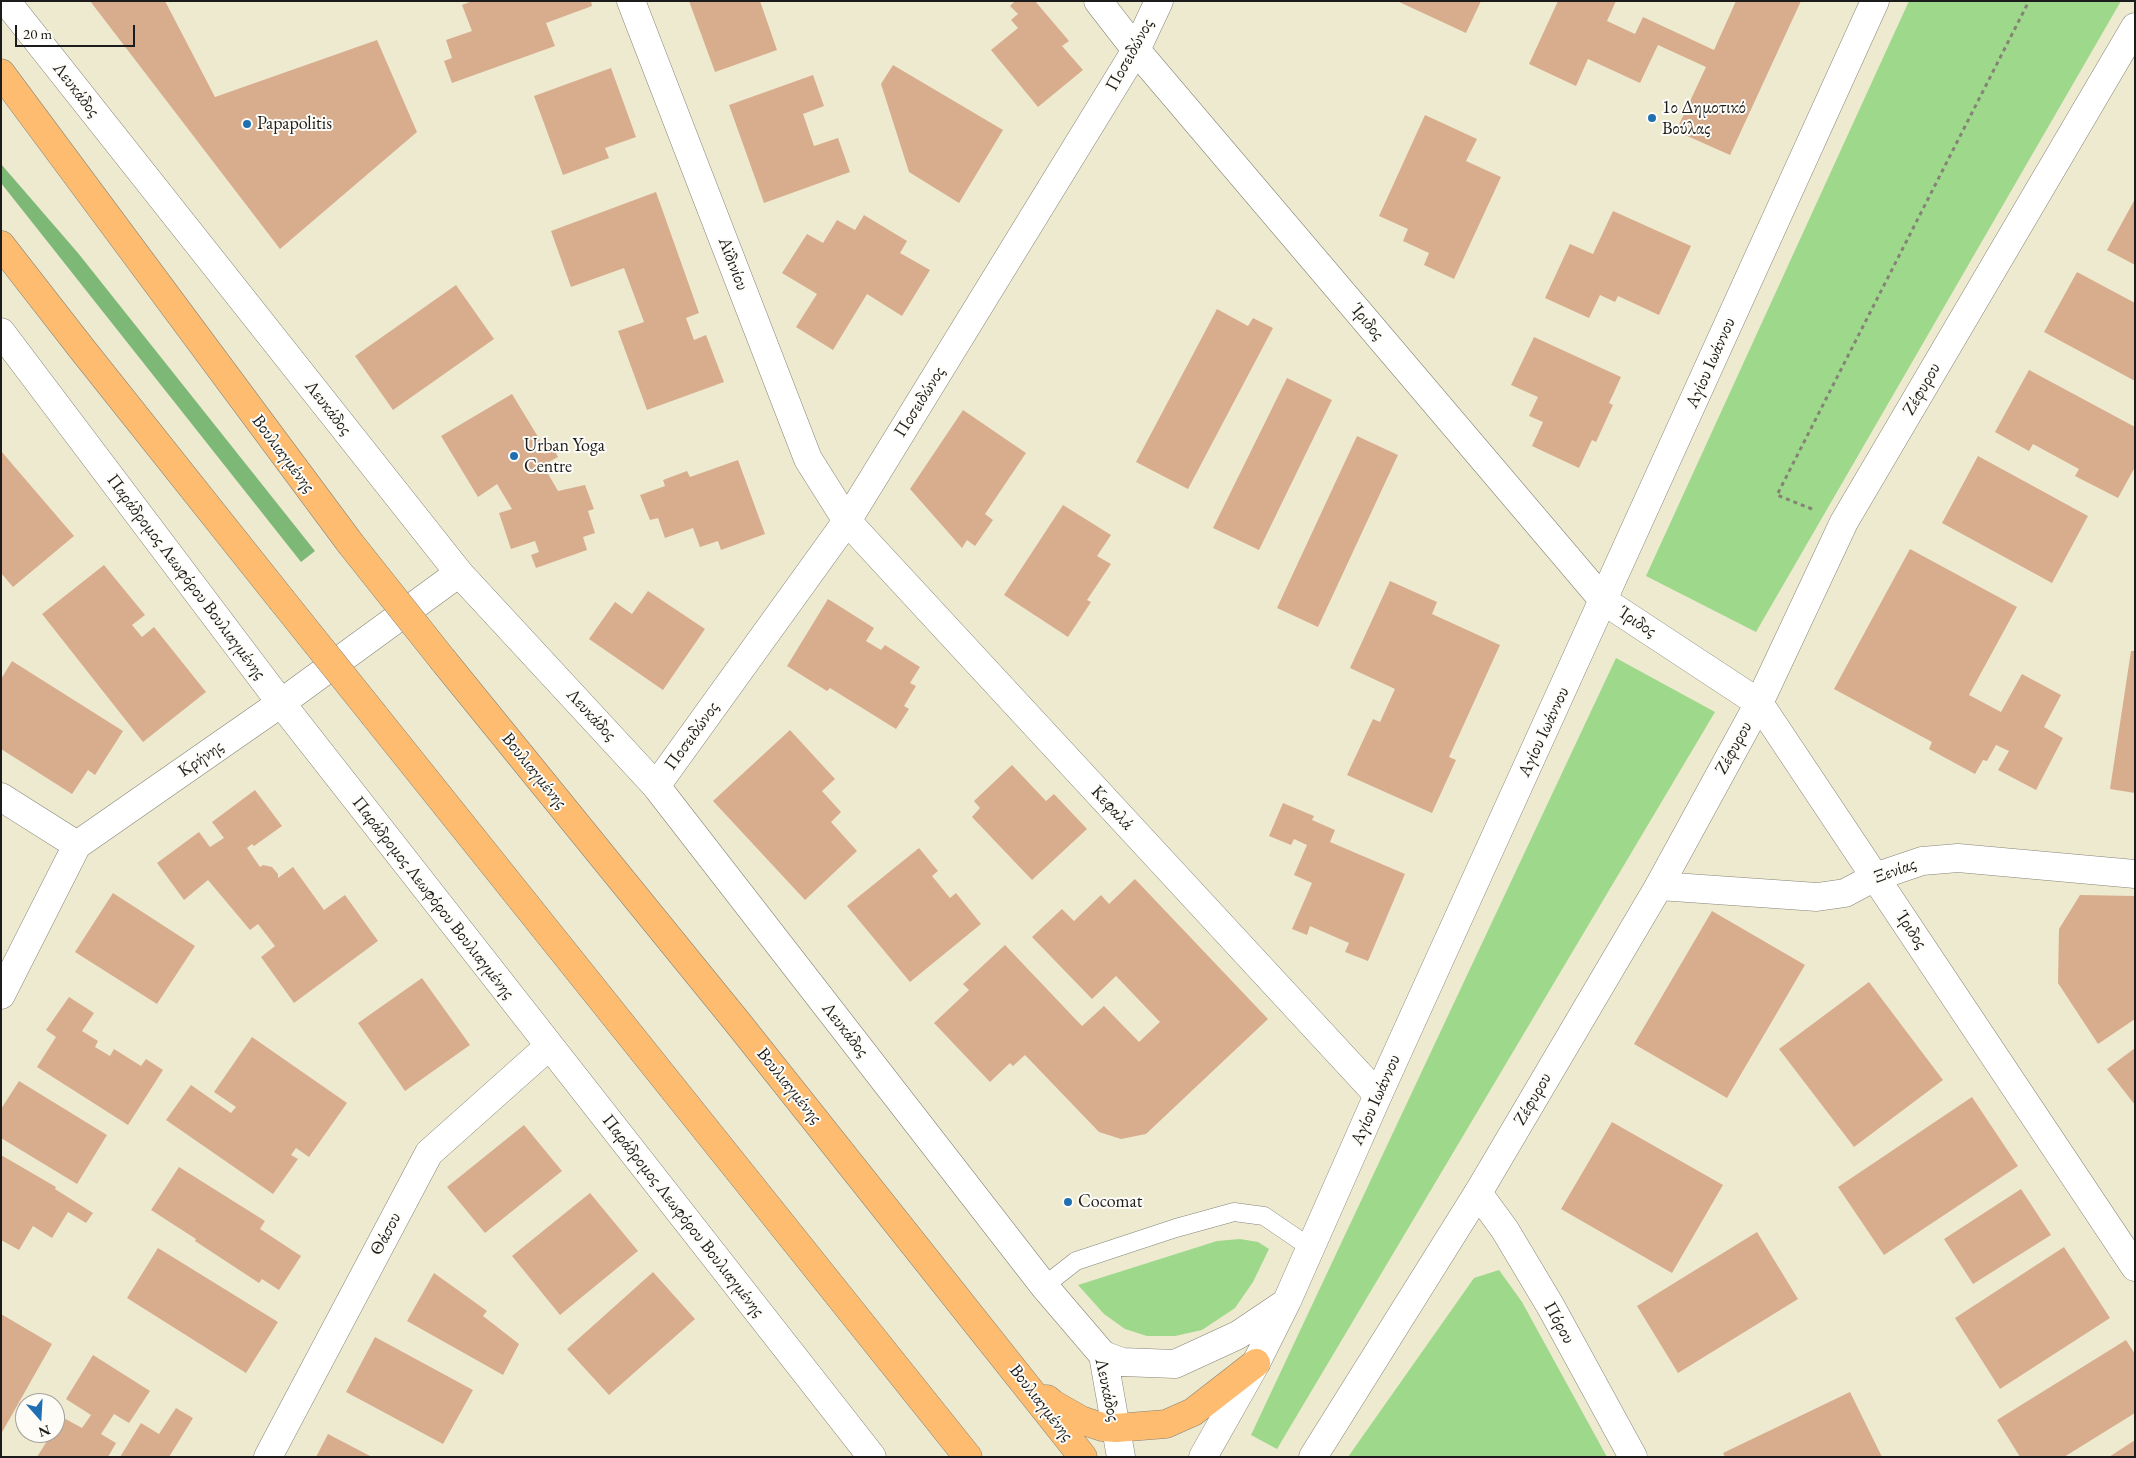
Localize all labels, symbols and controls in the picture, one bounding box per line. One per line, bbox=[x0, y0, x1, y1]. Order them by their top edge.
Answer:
scale bar bbox=[18, 15, 138, 47]
street label: Ποσειδώνος bbox=[1101, 15, 1159, 95]
text: 20 m bbox=[23, 24, 52, 43]
street label: Λευκάδος bbox=[48, 58, 104, 122]
place label: 1ο Δημοτικό Βούλας bbox=[1662, 97, 1746, 140]
marker: 1ο Δημοτικό Βούλας bbox=[1646, 112, 1658, 124]
place label: Papapolitis bbox=[257, 113, 332, 135]
marker: Papapolitis bbox=[241, 118, 253, 130]
street label: Αϊδινίου bbox=[713, 234, 753, 294]
street label: Ίριδος bbox=[1345, 299, 1389, 345]
street label: Αγίου Ιωάννου bbox=[1681, 314, 1741, 412]
street label: Ζέφυρου bbox=[1898, 359, 1946, 419]
street label: Ποσειδώνος bbox=[890, 363, 950, 441]
street label: Λευκάδος bbox=[300, 376, 356, 440]
street label: Βουλιαγμένης bbox=[247, 411, 319, 497]
place label: Urban Yoga Centre bbox=[524, 435, 605, 478]
marker: Urban Yoga Centre bbox=[508, 450, 520, 462]
street label: Παράδρομος Λεωφόρου Βουλιαγμένης bbox=[102, 470, 270, 684]
street label: Ίριδος bbox=[1614, 602, 1660, 642]
street label: Αγίου Ιωάννου bbox=[1514, 683, 1574, 781]
street label: Λευκάδος bbox=[561, 684, 621, 746]
street label: Ποσειδώνος bbox=[660, 698, 724, 774]
street label: Ζέφυρου bbox=[1711, 718, 1757, 778]
street label: Βουλιαγμένης bbox=[497, 729, 571, 813]
street label: Κρήνης bbox=[174, 736, 228, 782]
street label: Κεφαλά bbox=[1086, 781, 1138, 835]
street label: Παράδρομος Λεωφόρου Βουλιαγμένης bbox=[347, 792, 519, 1004]
street label: Ξενίας bbox=[1871, 853, 1919, 889]
street label: Ίριδος bbox=[1890, 907, 1932, 953]
street label: Λευκάδος bbox=[817, 998, 873, 1062]
street label: Βουλιαγμένης bbox=[752, 1044, 826, 1128]
street label: Αγίου Ιωάννου bbox=[1346, 1051, 1406, 1149]
street label: Ζέφυρου bbox=[1509, 1069, 1557, 1129]
street label: Παράδρομος Λεωφόρου Βουλιαγμένης bbox=[597, 1110, 769, 1322]
place label: Cocomat bbox=[1078, 1191, 1142, 1213]
marker: Cocomat bbox=[1062, 1196, 1074, 1208]
street label: Θάσου bbox=[366, 1209, 406, 1259]
street label: Πόρου bbox=[1539, 1298, 1579, 1348]
street label: Λευκάδος bbox=[1090, 1357, 1124, 1423]
street label: Βουλιαγμένης bbox=[1004, 1360, 1078, 1446]
north arrow bbox=[15, 1393, 65, 1443]
text: N bbox=[36, 1421, 53, 1442]

